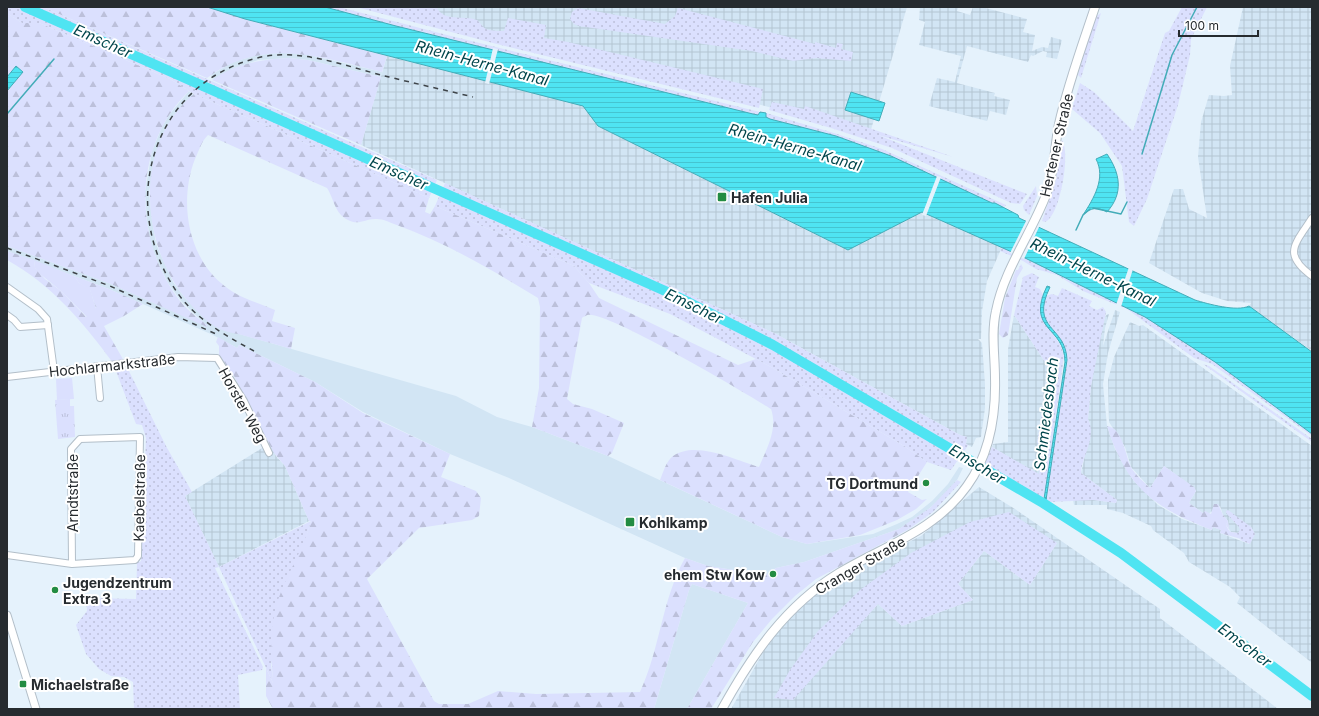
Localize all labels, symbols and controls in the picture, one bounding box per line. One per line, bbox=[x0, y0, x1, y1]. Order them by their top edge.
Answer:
scale bar bbox=[1179, 12, 1258, 38]
text: 100 m bbox=[1185, 18, 1219, 33]
water label: Emscher bbox=[71, 20, 135, 62]
water label: Rhein-Herne-Kanal bbox=[413, 36, 551, 90]
street label: Hertener Straße bbox=[1036, 92, 1076, 198]
water label: Rhein-Herne-Kanal bbox=[726, 119, 864, 175]
water label: Emscher bbox=[367, 152, 431, 194]
place label: Hafen Julia bbox=[731, 189, 808, 206]
marker: Hafen Julia bbox=[716, 191, 728, 203]
water label: Rhein-Herne-Kanal bbox=[1027, 233, 1159, 311]
water label: Emscher bbox=[662, 284, 726, 328]
street label: Hochlarmarkstraße bbox=[48, 350, 176, 380]
water label: Schmiedesbach bbox=[1030, 356, 1062, 472]
street label: Horster Weg bbox=[215, 365, 271, 445]
water label: Emscher bbox=[946, 440, 1009, 488]
street label: Arndtstraße bbox=[64, 454, 81, 532]
street label: Kaebelstraße bbox=[130, 454, 148, 542]
place label: TG Dortmund bbox=[826, 475, 918, 492]
marker: TG Dortmund bbox=[921, 478, 931, 488]
place label: Kohlkamp bbox=[639, 514, 708, 531]
marker: Kohlkamp bbox=[624, 516, 636, 528]
street label: Cranger Straße bbox=[812, 532, 908, 598]
place label: ehem Stw Kow bbox=[664, 566, 765, 583]
marker: ehem Stw Kow bbox=[768, 569, 778, 579]
place label: Jugendzentrum Extra 3 bbox=[63, 574, 172, 607]
marker: Jugendzentrum Extra 3 bbox=[50, 585, 60, 595]
water label: Emscher bbox=[1215, 619, 1276, 671]
place label: Michaelstraße bbox=[31, 676, 129, 693]
marker: Michaelstraße bbox=[18, 679, 28, 689]

